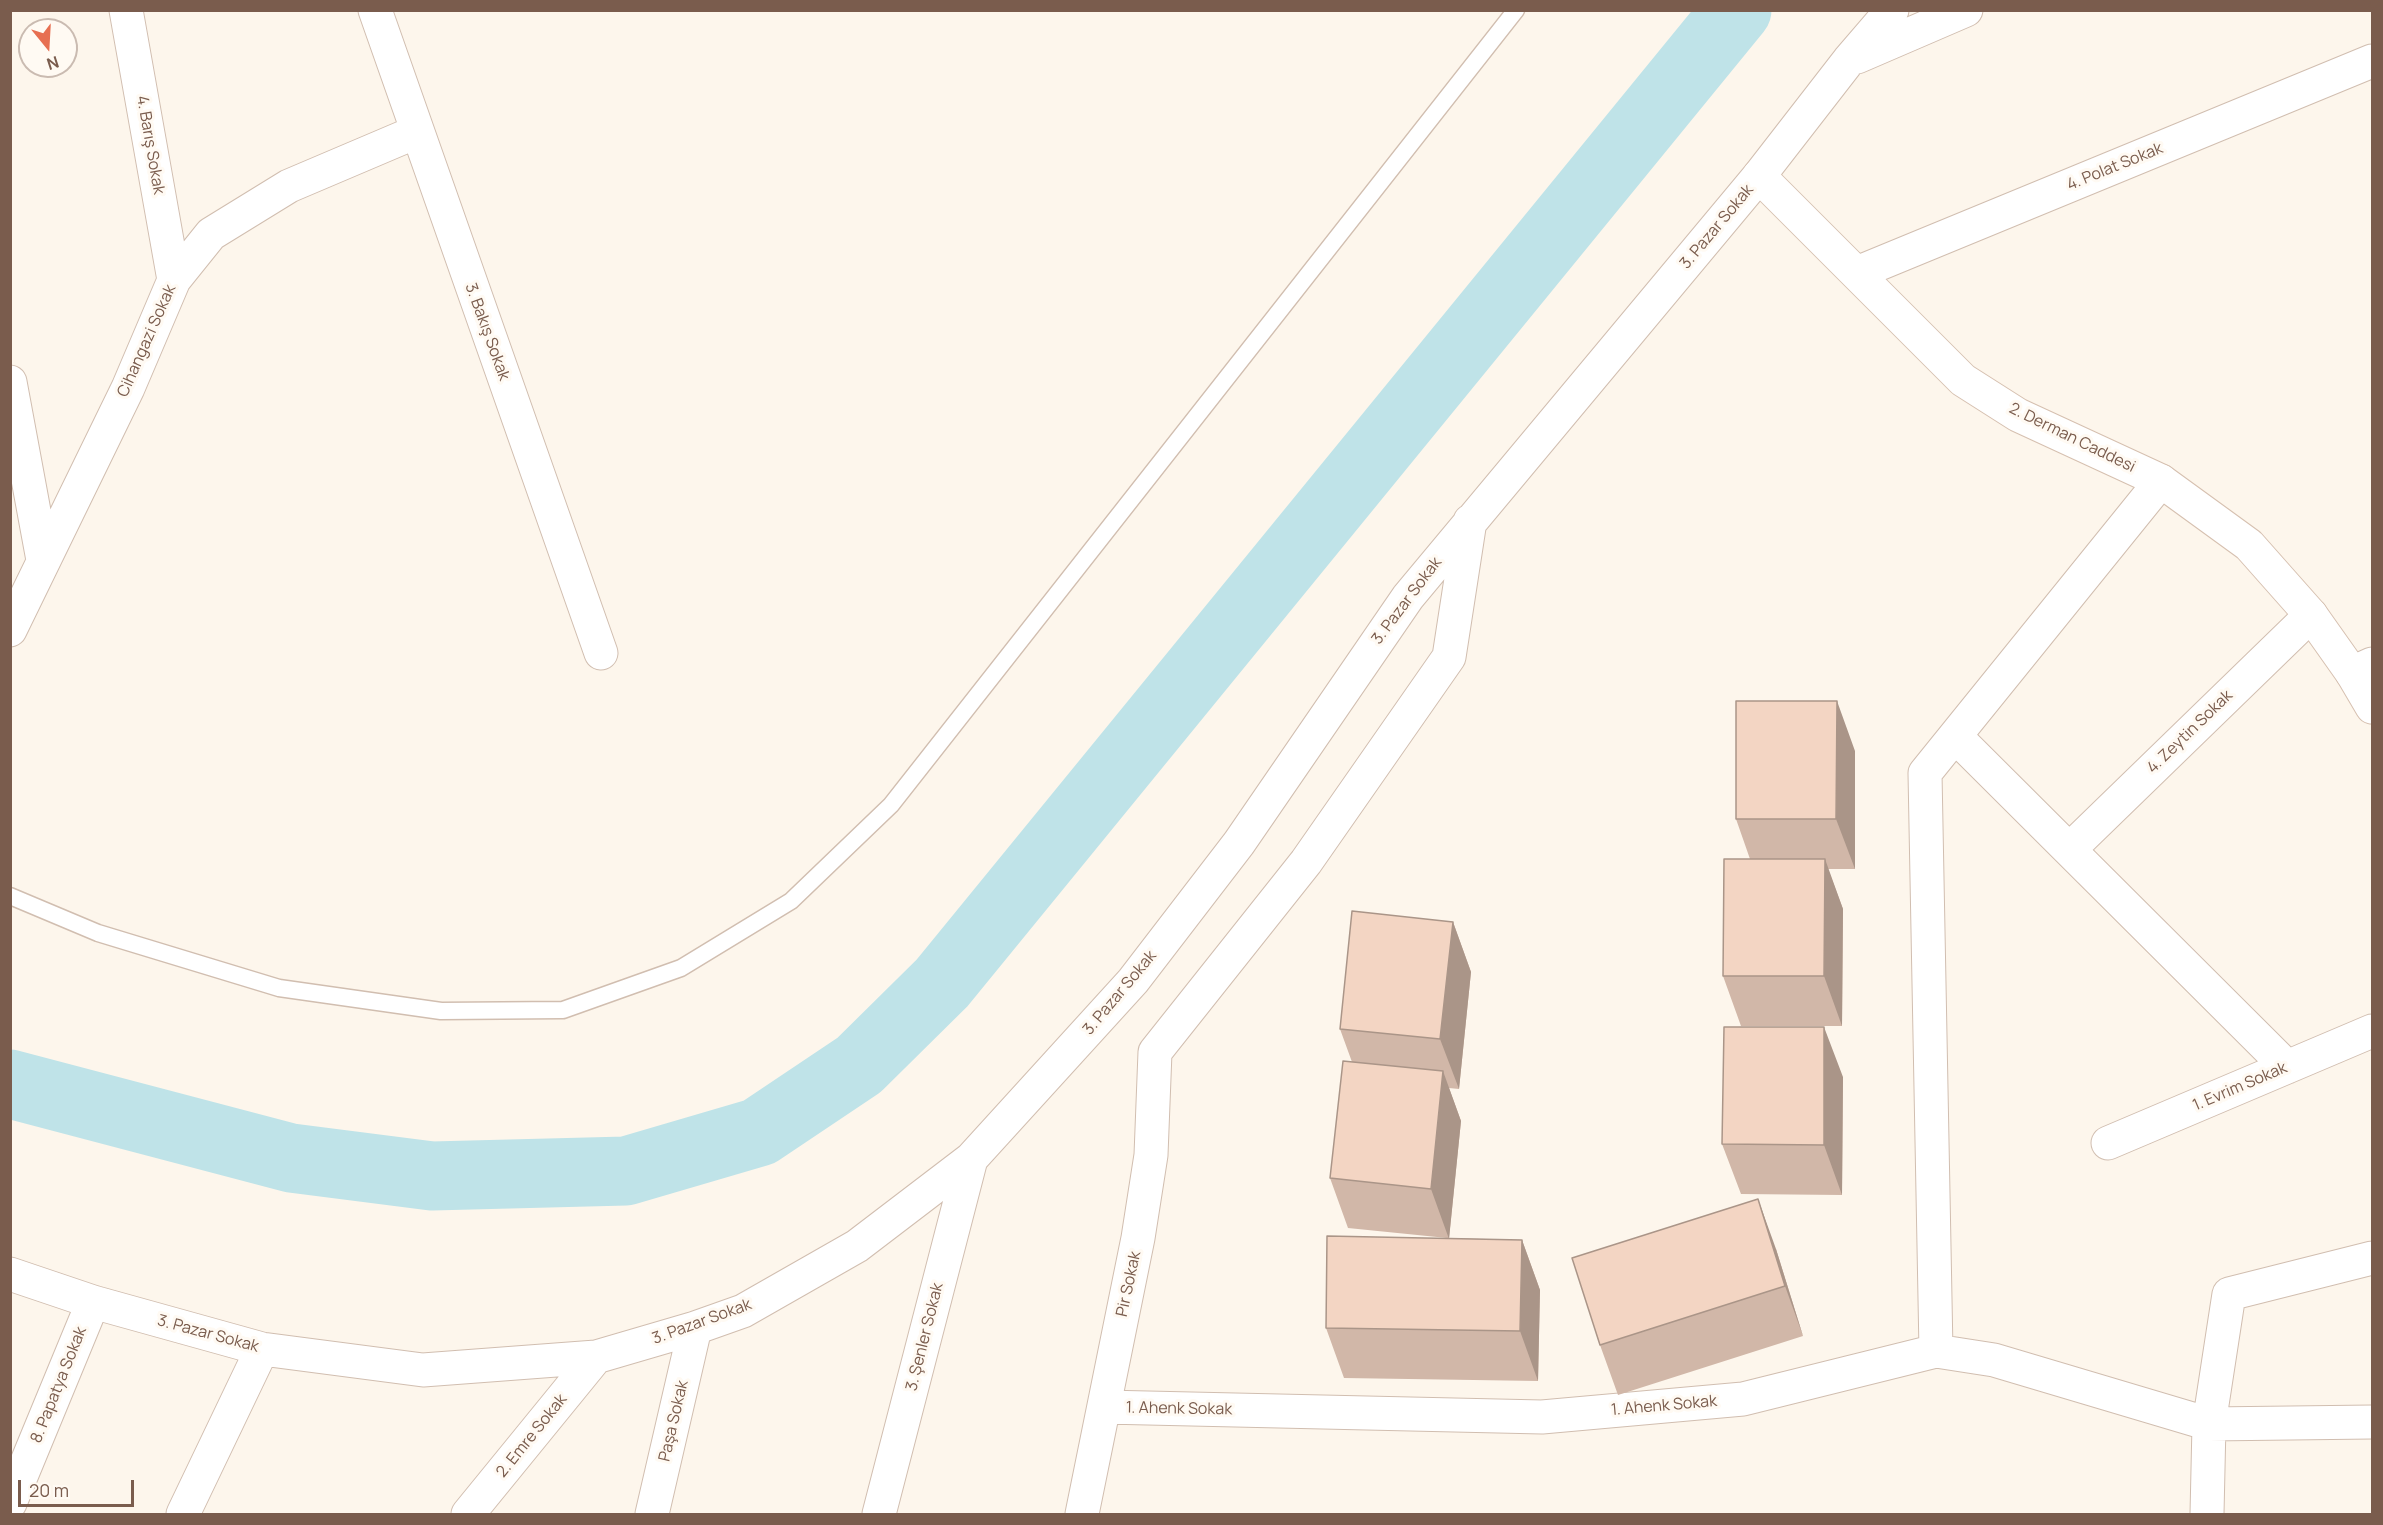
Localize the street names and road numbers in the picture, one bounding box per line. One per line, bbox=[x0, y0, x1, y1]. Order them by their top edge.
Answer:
street label: 4. Barış Sokak bbox=[132, 94, 168, 196]
street label: 4. Polat Sokak bbox=[2064, 139, 2166, 195]
street label: 3. Pazar Sokak bbox=[1676, 181, 1758, 273]
street label: 3. Bakış Sokak bbox=[461, 281, 513, 383]
street label: Cihangazi Sokak bbox=[114, 282, 180, 400]
street label: 2. Derman Caddesi bbox=[2006, 399, 2138, 477]
street label: 3. Pazar Sokak bbox=[1368, 554, 1446, 648]
street label: 4. Zeytin Sokak bbox=[2143, 686, 2237, 778]
street label: 3. Pazar Sokak bbox=[1079, 947, 1161, 1039]
street label: 1. Evrim Sokak bbox=[2190, 1059, 2290, 1115]
street label: Pir Sokak bbox=[1113, 1250, 1145, 1318]
street label: 3. Şenler Sokak bbox=[902, 1281, 948, 1393]
street label: 3. Pazar Sokak bbox=[650, 1295, 754, 1349]
street label: 3. Pazar Sokak bbox=[155, 1311, 261, 1357]
street label: 8. Papatya Sokak bbox=[27, 1324, 91, 1446]
street label: Paşa Sokak bbox=[655, 1379, 693, 1463]
street label: 2. Emre Sokak bbox=[493, 1391, 571, 1481]
street label: 1. Ahenk Sokak bbox=[1610, 1392, 1718, 1420]
street label: 1. Ahenk Sokak bbox=[1126, 1398, 1232, 1420]

